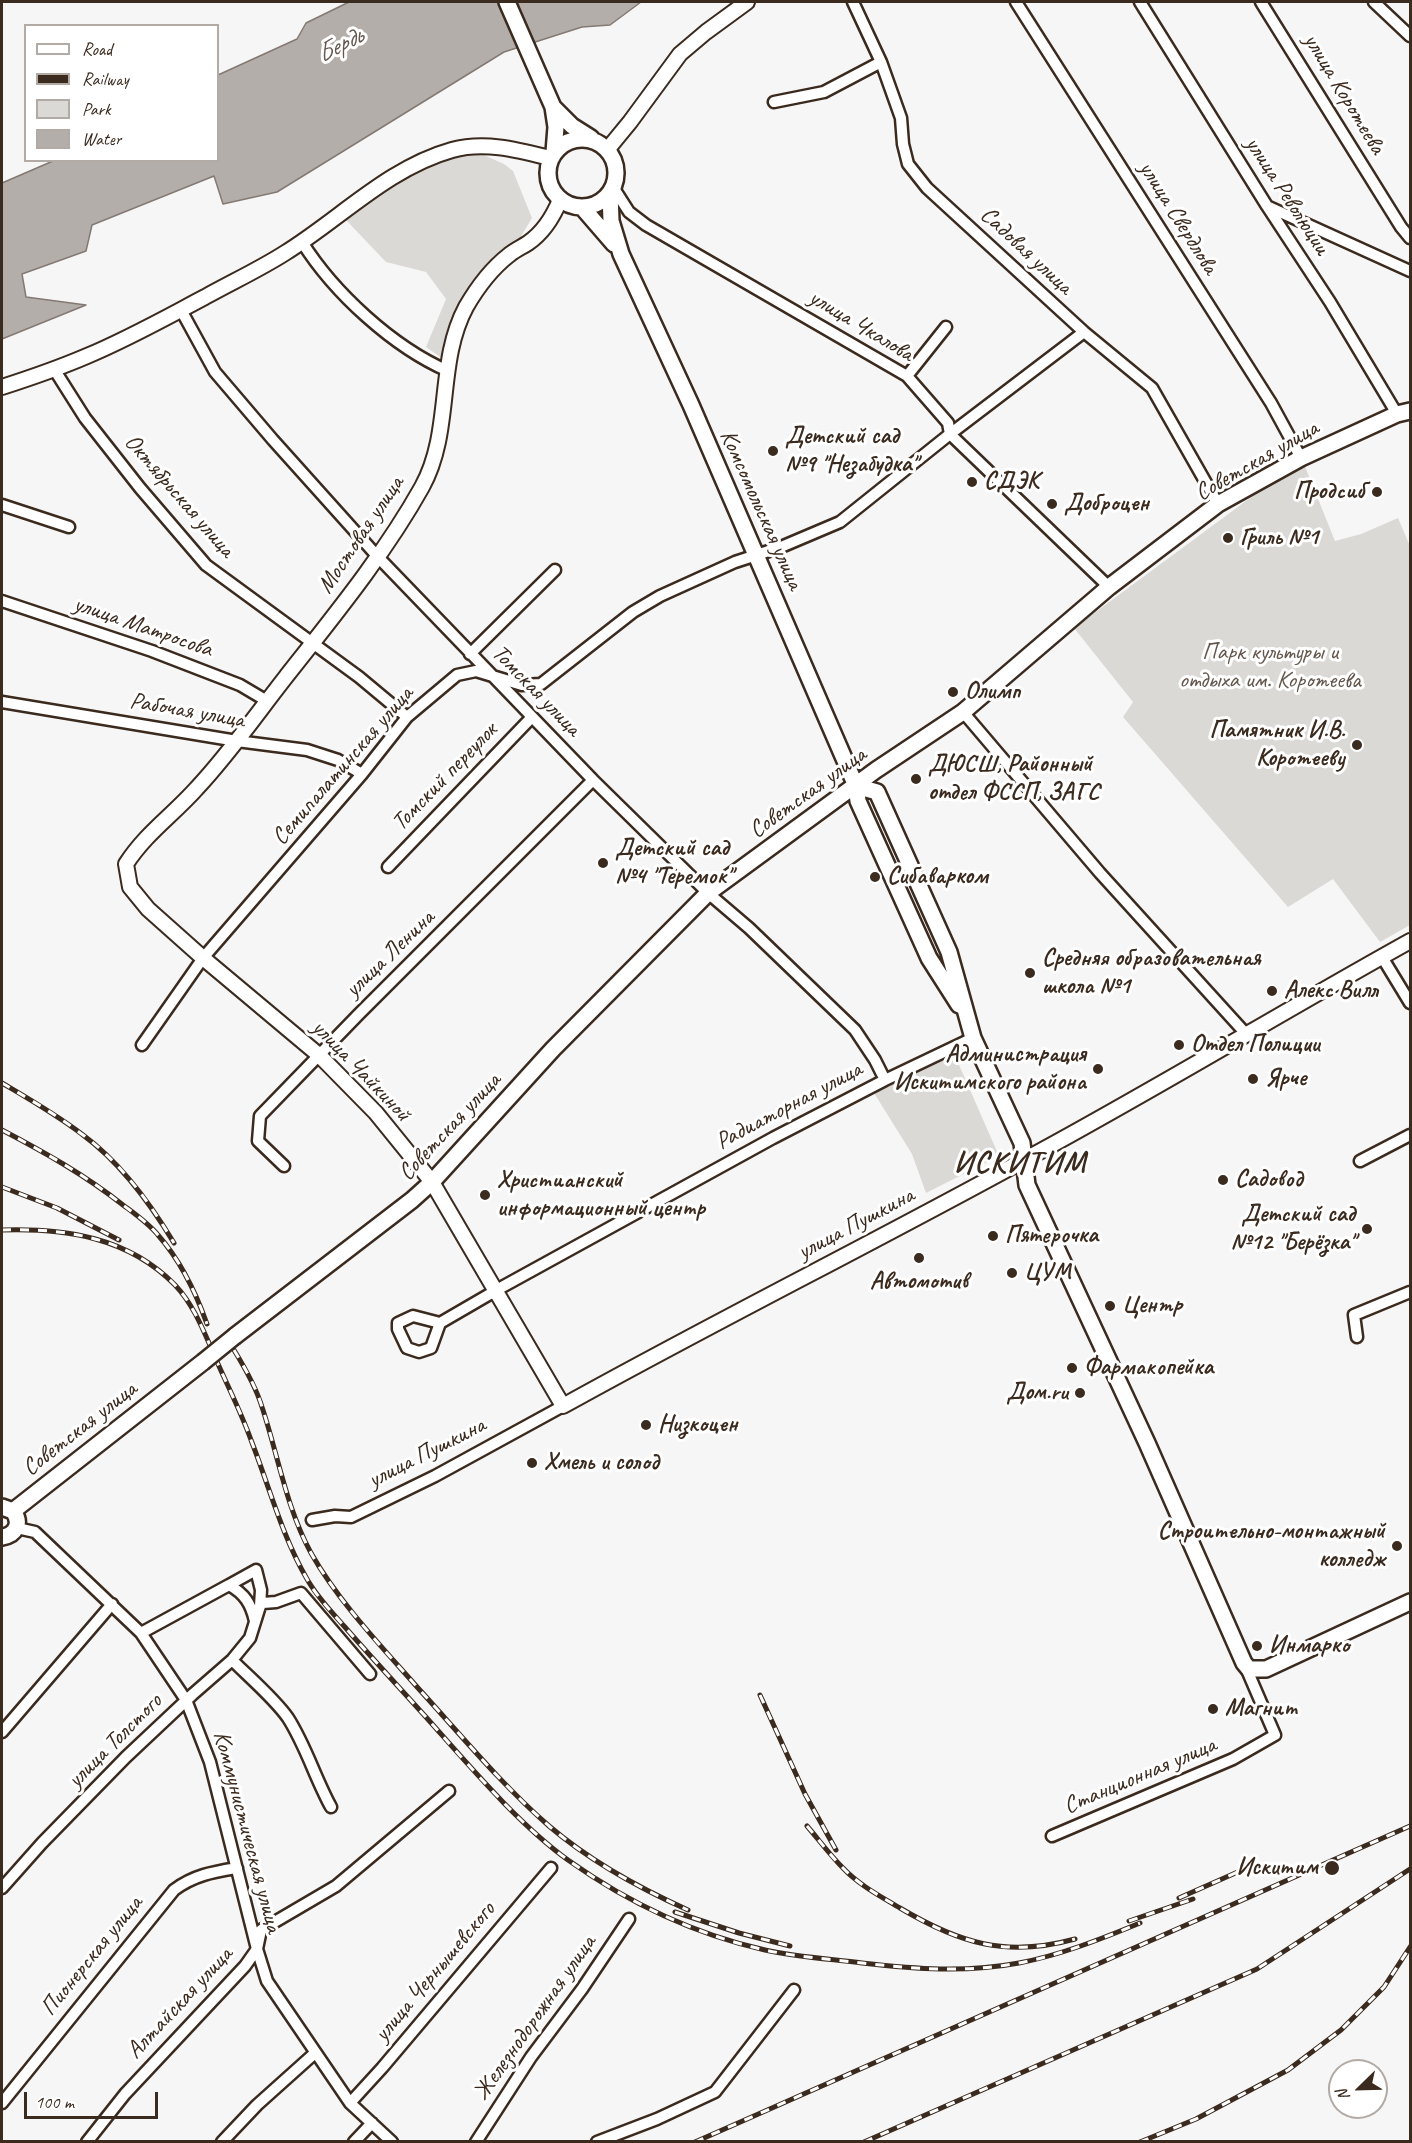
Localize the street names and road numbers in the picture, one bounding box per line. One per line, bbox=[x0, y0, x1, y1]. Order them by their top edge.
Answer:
street label: улица Коротеева bbox=[1297, 28, 1391, 160]
street label: улица Революции bbox=[1238, 131, 1336, 261]
street label: улица Свердлова bbox=[1132, 156, 1224, 280]
street label: Садовая улица bbox=[974, 201, 1078, 301]
street label: улица Чкалова bbox=[803, 284, 919, 368]
street label: Советская улица bbox=[1190, 414, 1324, 508]
street label: Комсомольская улица bbox=[713, 426, 809, 594]
street label: Октябрьская улица bbox=[118, 428, 240, 564]
street label: Мостовая улица bbox=[311, 471, 411, 599]
street label: улица Матросова bbox=[70, 590, 216, 664]
street label: Томская улица bbox=[485, 639, 587, 743]
street label: Семипалатинская улица bbox=[266, 681, 420, 851]
street label: Рабочая улица bbox=[128, 687, 246, 735]
street label: Томский переулок bbox=[386, 717, 504, 837]
street label: Советская улица bbox=[744, 741, 872, 845]
street label: улица Ленина bbox=[339, 904, 441, 1004]
street label: улица Чайкиной bbox=[305, 1014, 417, 1128]
street label: Радиаторная улица bbox=[711, 1055, 867, 1157]
street label: Советская улица bbox=[393, 1067, 507, 1187]
street label: улица Пушкина bbox=[793, 1181, 919, 1267]
street label: Советская улица bbox=[17, 1375, 143, 1483]
street label: улица Пушкина bbox=[363, 1411, 491, 1495]
street label: улица Толстого bbox=[62, 1688, 168, 1794]
street label: Коммунистическая улица bbox=[206, 1728, 288, 1936]
street label: Станционная улица bbox=[1059, 1731, 1221, 1821]
street label: Пионерская улица bbox=[35, 1890, 149, 2022]
street label: улица Чернышевского bbox=[368, 1896, 502, 2048]
street label: Железнодорожная улица bbox=[467, 1930, 603, 2106]
street label: Алтайская улица bbox=[121, 1941, 239, 2065]

